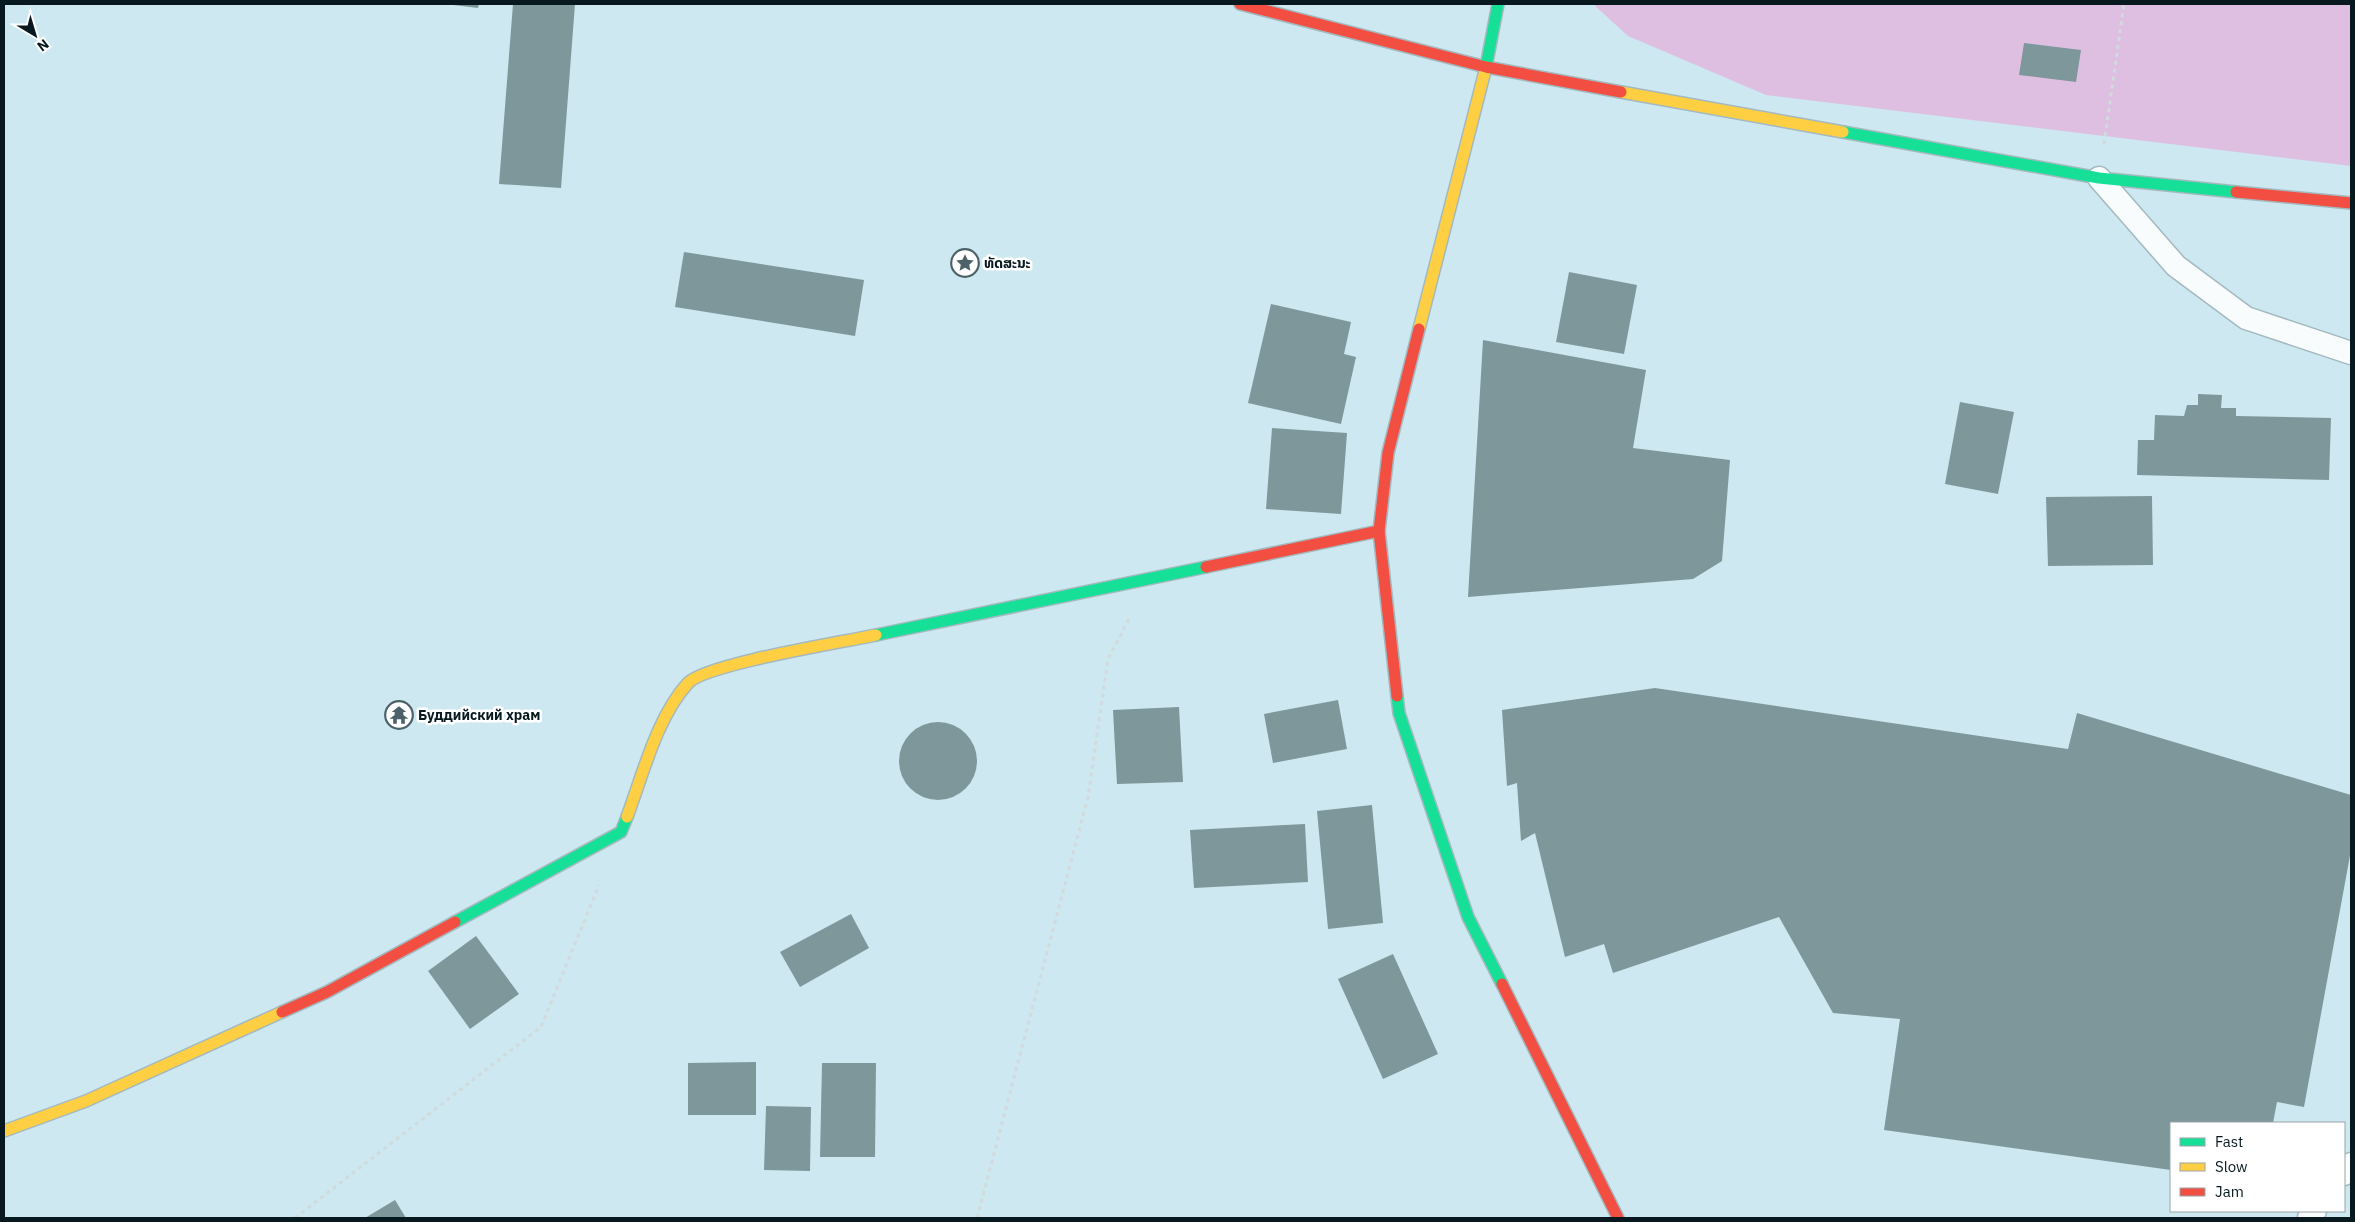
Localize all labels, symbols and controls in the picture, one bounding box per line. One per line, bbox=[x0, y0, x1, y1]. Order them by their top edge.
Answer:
north arrow bbox=[10, 10, 60, 60]
text: N bbox=[33, 35, 53, 55]
place icon: ທັດສະນະ bbox=[950, 248, 980, 278]
place label: ທັດສະນະ bbox=[984, 254, 1031, 272]
temple icon: Буддийский храм bbox=[384, 700, 414, 730]
place label: Буддийский храм bbox=[418, 706, 540, 724]
legend bbox=[2170, 1122, 2345, 1212]
text: Fast bbox=[2215, 1132, 2243, 1151]
text: Slow bbox=[2215, 1157, 2248, 1176]
text: Jam bbox=[2215, 1182, 2244, 1201]

